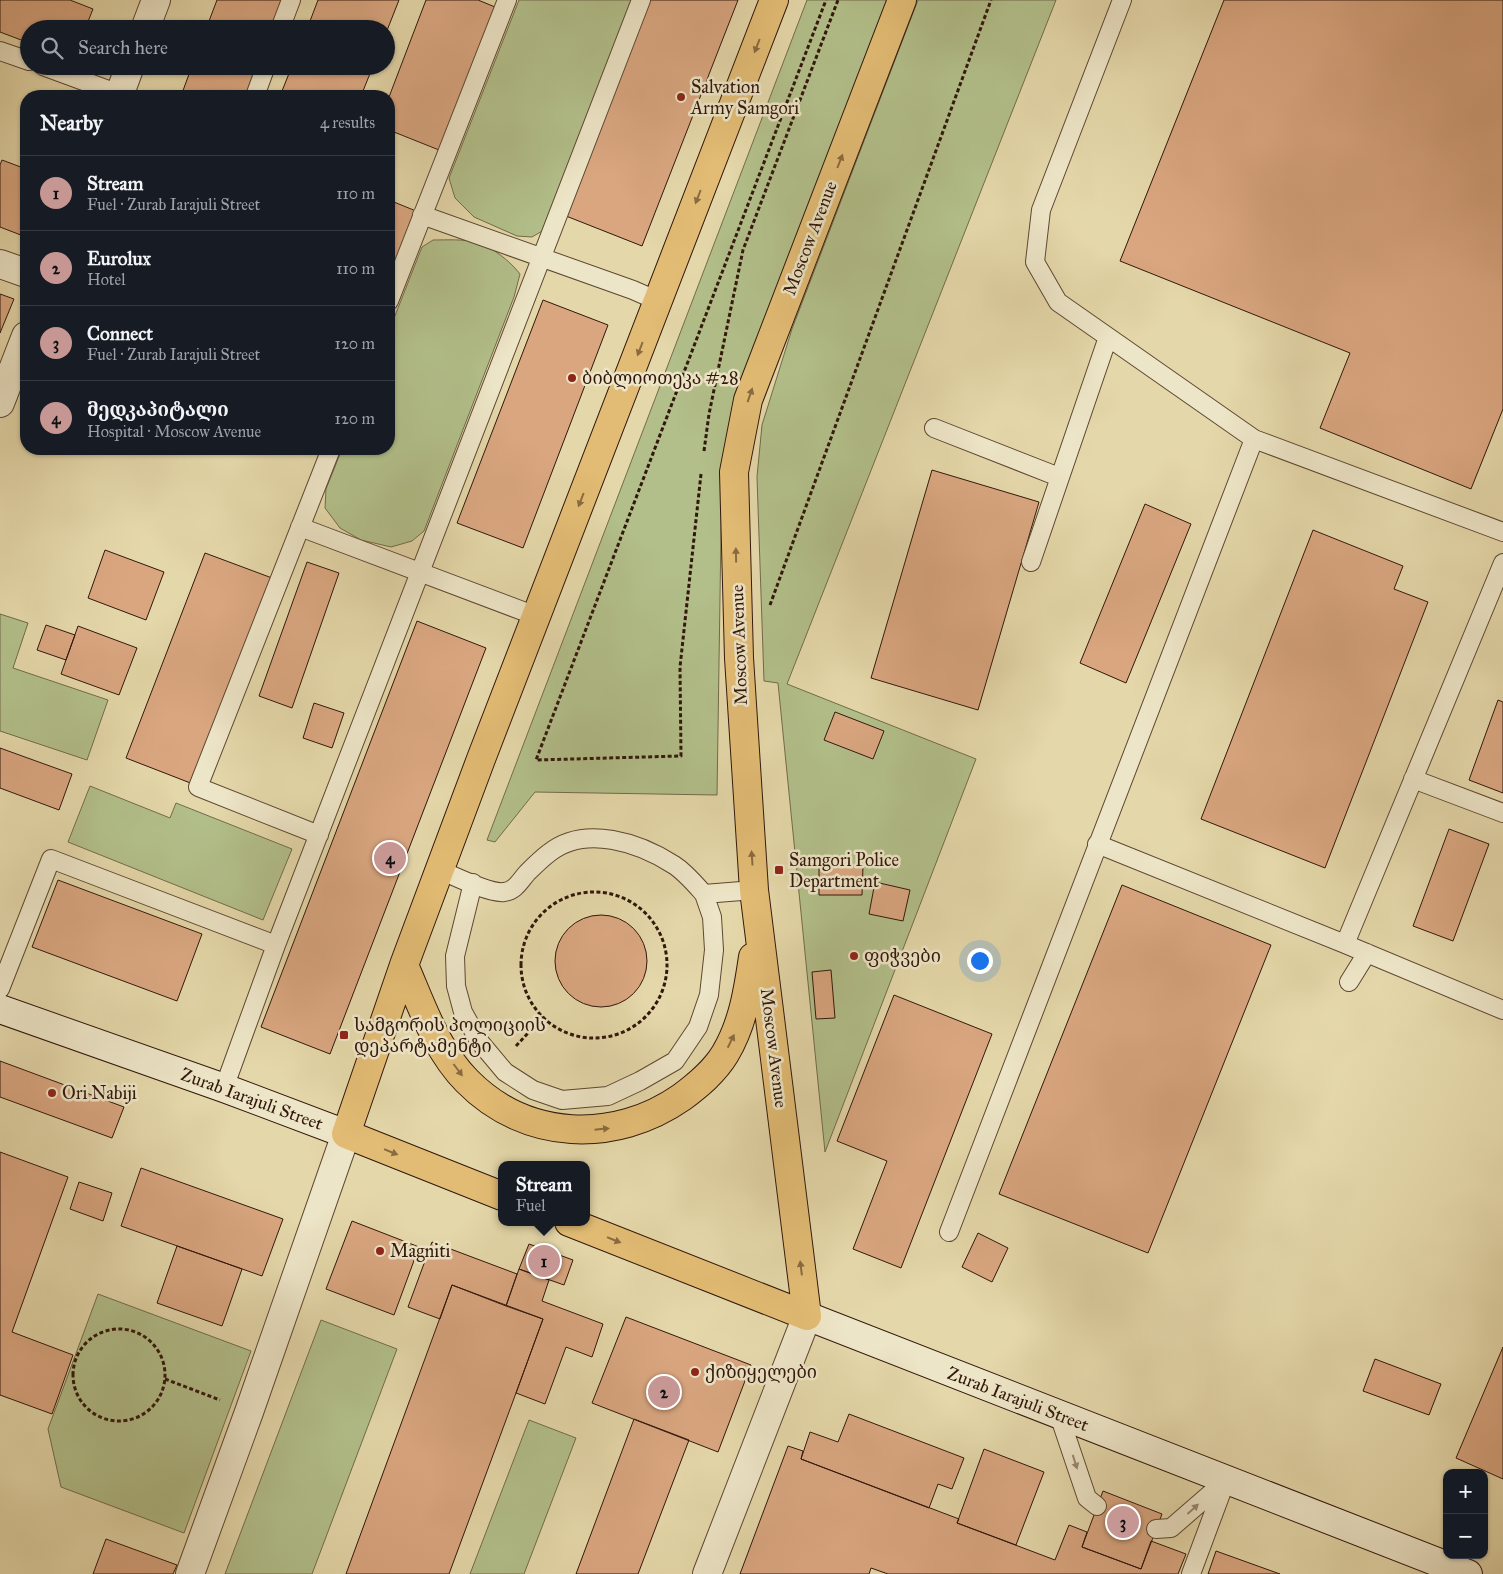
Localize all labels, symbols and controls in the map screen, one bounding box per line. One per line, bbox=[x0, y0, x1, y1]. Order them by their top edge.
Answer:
search box bbox=[20, 20, 395, 75]
icon: search bbox=[38, 34, 66, 62]
text: Search here bbox=[78, 36, 168, 59]
one-way arrow bbox=[753, 38, 760, 53]
place label: Salvation Army Samgori bbox=[690, 76, 799, 120]
marker: Salvation Army Samgori bbox=[675, 91, 687, 103]
text: Nearby bbox=[40, 110, 103, 136]
text: 4 results bbox=[320, 113, 375, 132]
one-way arrow bbox=[837, 154, 844, 169]
text: Stream bbox=[87, 172, 144, 195]
street label: Moscow Avenue bbox=[778, 178, 842, 298]
text: 1 bbox=[53, 184, 59, 203]
text: 110 m bbox=[336, 184, 375, 203]
one-way arrow bbox=[694, 190, 702, 204]
text: Fuel · Zurab Iarajuli Street bbox=[87, 195, 260, 214]
text: Eurolux bbox=[87, 247, 151, 270]
text: 2 bbox=[52, 259, 60, 278]
text: 110 m bbox=[336, 259, 375, 278]
text: Hotel bbox=[87, 270, 125, 289]
text: Connect bbox=[87, 322, 153, 345]
text: 3 bbox=[53, 334, 59, 353]
text: 120 m bbox=[335, 334, 375, 353]
one-way arrow bbox=[636, 342, 644, 357]
text: Fuel · Zurab Iarajuli Street bbox=[87, 345, 260, 364]
place label: ბიბლიოთეკა #28 bbox=[582, 367, 739, 389]
marker: ბიბლიოთეკა #28 bbox=[566, 372, 578, 384]
one-way arrow bbox=[747, 387, 754, 402]
text: მედკაპიტალი bbox=[87, 398, 229, 421]
text: 4 bbox=[52, 409, 60, 428]
text: 120 m bbox=[335, 409, 375, 428]
text: Hospital · Moscow Avenue bbox=[87, 422, 261, 441]
one-way arrow bbox=[577, 493, 585, 508]
one-way arrow bbox=[732, 547, 740, 563]
street label: Moscow Avenue bbox=[726, 584, 752, 706]
pin: 4 bbox=[374, 839, 406, 877]
one-way arrow bbox=[748, 849, 756, 865]
place label: Samgori Police Department bbox=[789, 849, 899, 892]
marker: Samgori Police Department bbox=[773, 864, 785, 876]
place label: ფიჭვები bbox=[864, 945, 941, 967]
your location bbox=[967, 948, 993, 974]
marker: ფიჭვები bbox=[848, 950, 860, 962]
street label: Moscow Avenue bbox=[756, 987, 792, 1109]
place label: სამგორის პოლიციის დეპარტამენტი bbox=[354, 1014, 546, 1057]
marker: სამგორის პოლიციის დეპარტამენტი bbox=[338, 1029, 350, 1041]
one-way arrow bbox=[728, 1034, 736, 1048]
street label: Zurab Iarajuli Street bbox=[178, 1063, 327, 1135]
one-way arrow bbox=[453, 1063, 464, 1076]
place label: Ori Nabiji bbox=[62, 1082, 137, 1104]
marker: Ori Nabiji bbox=[46, 1087, 58, 1099]
one-way arrow bbox=[595, 1125, 611, 1133]
one-way arrow bbox=[384, 1148, 399, 1156]
popup bbox=[498, 1161, 590, 1226]
text: Stream bbox=[516, 1173, 572, 1196]
text: Fuel bbox=[516, 1196, 546, 1215]
one-way arrow bbox=[607, 1236, 622, 1244]
place label: Magniti bbox=[390, 1240, 451, 1263]
pin: 1 bbox=[528, 1242, 560, 1280]
marker: Magniti bbox=[374, 1245, 386, 1257]
one-way arrow bbox=[797, 1259, 805, 1275]
place label: ქიზიყელები bbox=[705, 1361, 817, 1383]
street label: Zurab Iarajuli Street bbox=[944, 1362, 1092, 1436]
marker: ქიზიყელები bbox=[689, 1366, 701, 1378]
pin: 2 bbox=[648, 1373, 680, 1411]
one-way arrow bbox=[1071, 1454, 1079, 1469]
map controls bbox=[1443, 1469, 1488, 1559]
button: + bbox=[1443, 1469, 1488, 1514]
pin: 3 bbox=[1107, 1503, 1139, 1541]
one-way arrow bbox=[1186, 1503, 1198, 1515]
button: − bbox=[1443, 1514, 1488, 1559]

